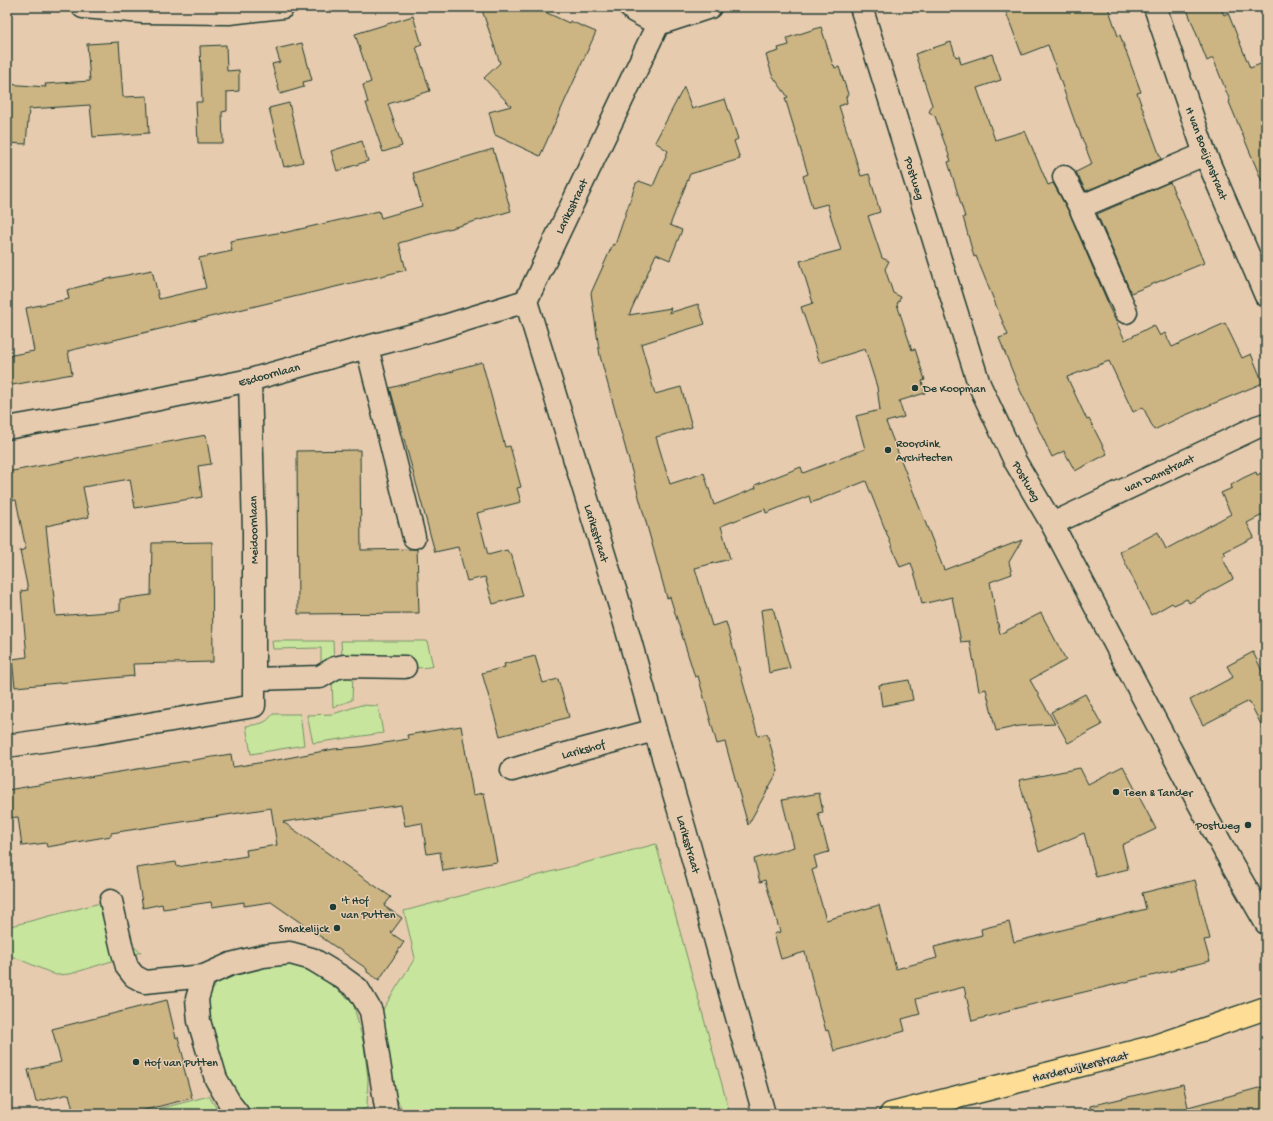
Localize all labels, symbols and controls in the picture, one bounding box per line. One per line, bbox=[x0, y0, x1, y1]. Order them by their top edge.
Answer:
street label: H van Boeijenstraat bbox=[1181, 105, 1230, 203]
street label: Postweg bbox=[900, 154, 926, 202]
street label: Lariksstraat bbox=[553, 176, 593, 237]
street label: Esdoornlaan bbox=[237, 361, 302, 391]
marker: De Koopman bbox=[910, 383, 920, 393]
place label: De Koopman bbox=[922, 383, 986, 397]
place label: Roordink Architecten bbox=[896, 438, 953, 466]
marker: Roordink Architecten bbox=[883, 445, 893, 455]
street label: van Damstraat bbox=[1123, 452, 1198, 497]
street label: Postweg bbox=[1008, 458, 1043, 505]
street label: Meidoornlaan bbox=[247, 495, 263, 564]
street label: Lariksstraat bbox=[580, 503, 611, 565]
street label: Larikshof bbox=[560, 738, 608, 763]
marker: Teen & Tander bbox=[1111, 787, 1121, 797]
place label: Teen & Tander bbox=[1123, 787, 1194, 801]
street label: Lariksstraat bbox=[672, 814, 702, 876]
place label: Postweg bbox=[1195, 820, 1240, 834]
marker: Postweg bbox=[1243, 820, 1253, 830]
place label: 't Hof van Putten bbox=[341, 895, 396, 923]
marker: 't Hof van Putten bbox=[328, 902, 338, 912]
place label: Smakelijck bbox=[279, 923, 331, 937]
marker: Smakelijck bbox=[332, 923, 342, 933]
street label: Harderwijkerstraat bbox=[1031, 1049, 1131, 1087]
marker: Hof van Putten bbox=[131, 1057, 141, 1067]
place label: Hof van Putten bbox=[144, 1057, 218, 1071]

